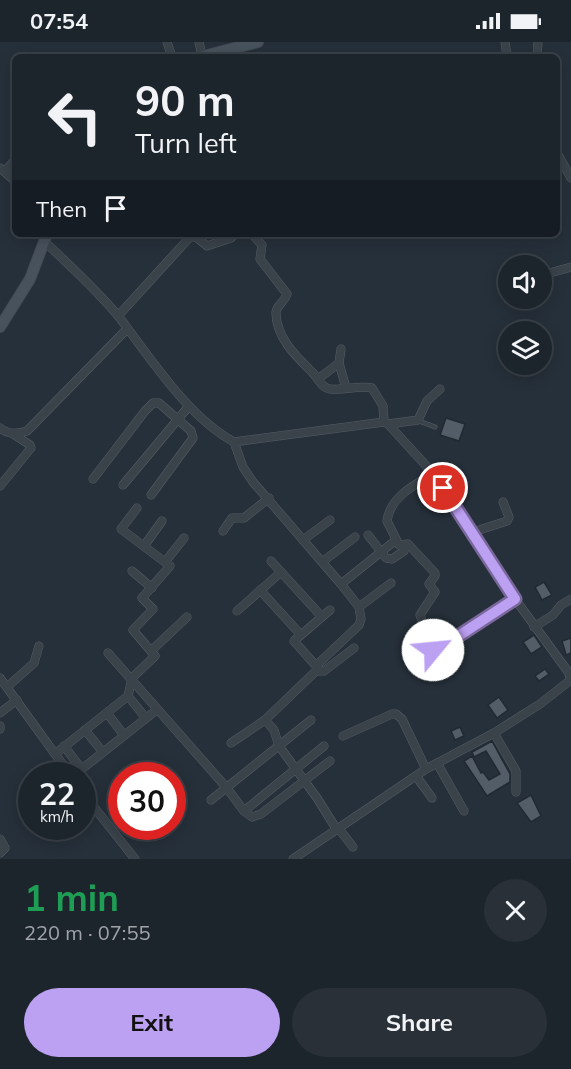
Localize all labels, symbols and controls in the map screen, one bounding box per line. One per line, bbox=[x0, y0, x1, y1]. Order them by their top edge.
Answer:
text: 07:54 bbox=[30, 7, 88, 35]
text: 90 m bbox=[135, 74, 235, 127]
icon: left bbox=[36, 78, 114, 156]
text: Turn left bbox=[135, 126, 237, 160]
icon: arrive bbox=[99, 192, 132, 225]
text: Then bbox=[36, 195, 87, 223]
map controls bbox=[498, 255, 552, 375]
button: sound bbox=[498, 255, 552, 309]
button: layers bbox=[498, 321, 552, 375]
pin bbox=[417, 462, 468, 513]
icon: arrive bbox=[426, 471, 459, 504]
position arrow bbox=[401, 618, 465, 682]
speed limit sign: 30 bbox=[108, 762, 186, 840]
text: 22 bbox=[39, 775, 75, 813]
text: km/h bbox=[40, 807, 74, 826]
text: 1 min bbox=[24, 875, 119, 920]
button: close bbox=[484, 879, 547, 942]
text: 220 m · 07:55 bbox=[24, 920, 150, 945]
button: Exit bbox=[24, 988, 280, 1057]
button: Share bbox=[292, 988, 547, 1057]

